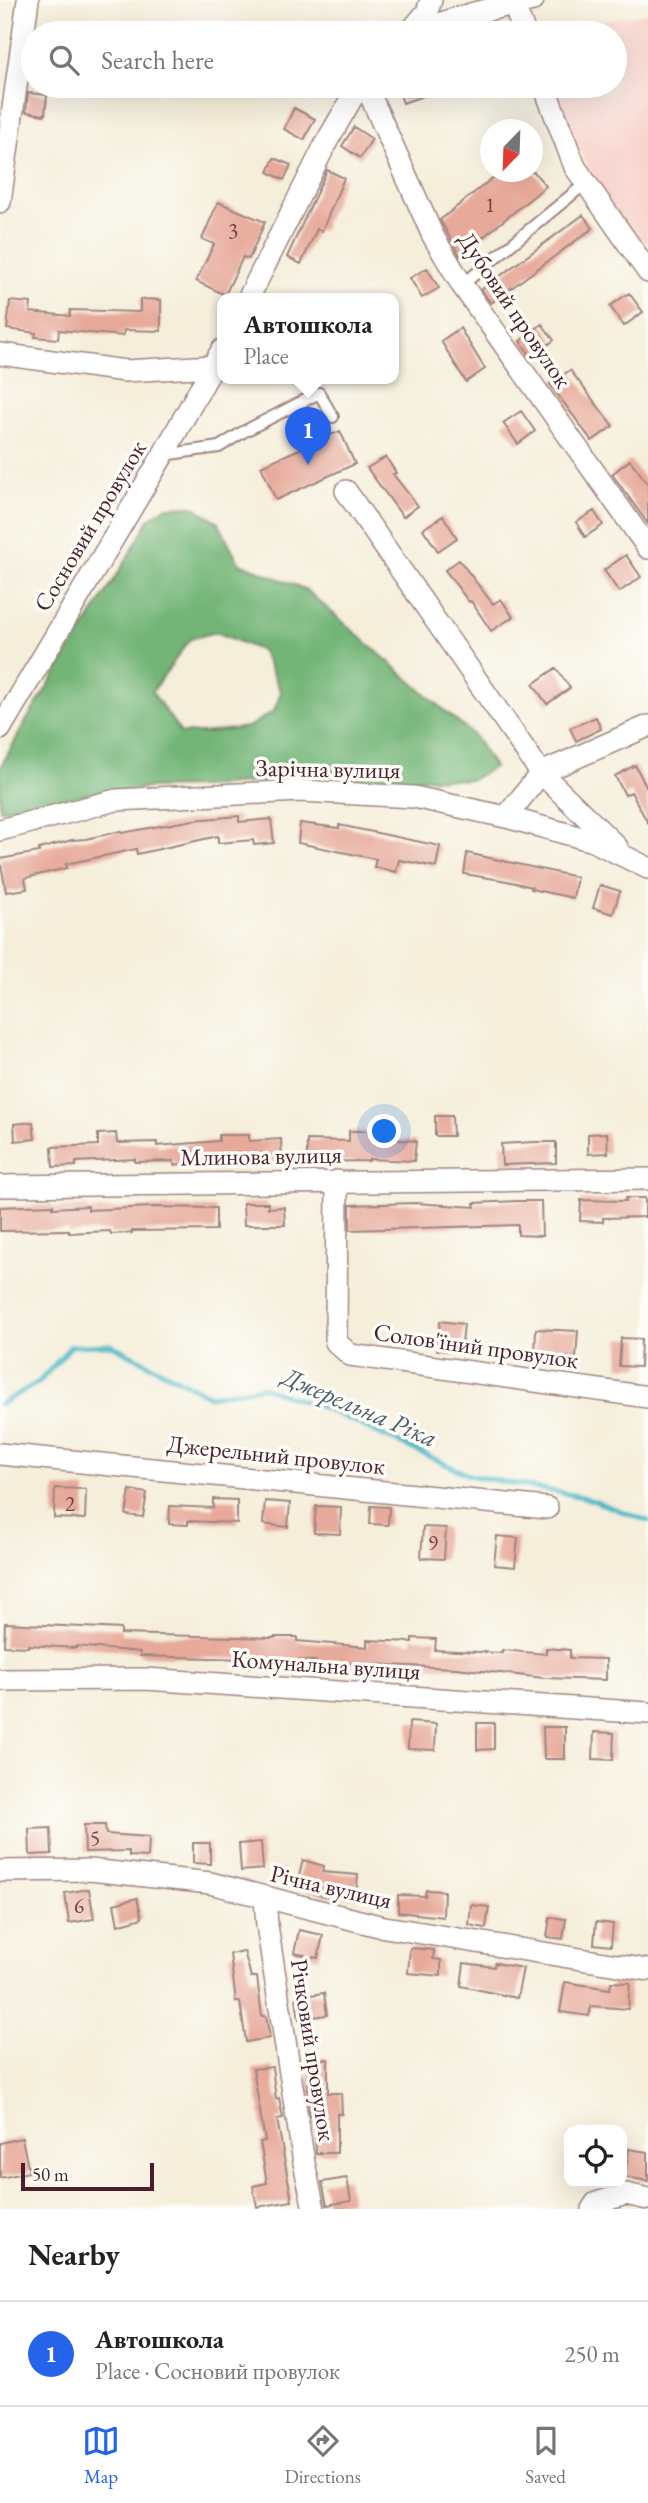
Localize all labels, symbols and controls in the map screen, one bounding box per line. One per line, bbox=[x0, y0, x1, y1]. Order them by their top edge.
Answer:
search box bbox=[21, 21, 627, 98]
icon: search bbox=[45, 41, 83, 79]
text: Search here bbox=[101, 43, 214, 77]
north arrow bbox=[480, 119, 543, 182]
house number: 1 bbox=[485, 191, 495, 218]
house number: 3 bbox=[228, 217, 238, 244]
street label: Дубовий провулок bbox=[452, 226, 579, 394]
popup bbox=[217, 293, 399, 384]
text: Автошкола bbox=[243, 307, 373, 341]
text: Place bbox=[243, 341, 289, 371]
pin: 1 bbox=[285, 407, 331, 465]
street label: Сосновий провулок bbox=[26, 434, 153, 617]
street label: Зарічна вулиця bbox=[255, 752, 401, 785]
your location bbox=[367, 1114, 401, 1148]
street label: Млинова вулиця bbox=[180, 1139, 342, 1172]
street label: Солов'їний провулок bbox=[372, 1316, 581, 1375]
water label: Джерельна Ріка bbox=[276, 1358, 443, 1455]
street label: Джерельний провулок bbox=[166, 1428, 387, 1481]
house number: 2 bbox=[65, 1490, 75, 1517]
house number: 9 bbox=[428, 1529, 438, 1556]
street label: Комунальна вулиця bbox=[230, 1642, 422, 1687]
house number: 5 bbox=[90, 1824, 100, 1851]
street label: Річна вулиця bbox=[267, 1857, 395, 1916]
house number: 6 bbox=[74, 1892, 84, 1919]
street label: Річковий провулок bbox=[284, 1957, 343, 2144]
map controls bbox=[564, 2125, 627, 2188]
button: locate bbox=[564, 2125, 627, 2188]
scale bar bbox=[21, 2160, 154, 2192]
text: 50 m bbox=[32, 2162, 69, 2187]
text: Nearby bbox=[28, 2235, 120, 2274]
text: Автошкола bbox=[95, 2322, 224, 2356]
text: 1 bbox=[45, 2339, 57, 2369]
text: 250 m bbox=[564, 2339, 620, 2369]
text: Place · Сосновий провулок bbox=[95, 2356, 340, 2386]
tab: Map bbox=[82, 2422, 120, 2489]
tab: Directions bbox=[284, 2422, 361, 2489]
tab: Saved bbox=[525, 2422, 566, 2489]

